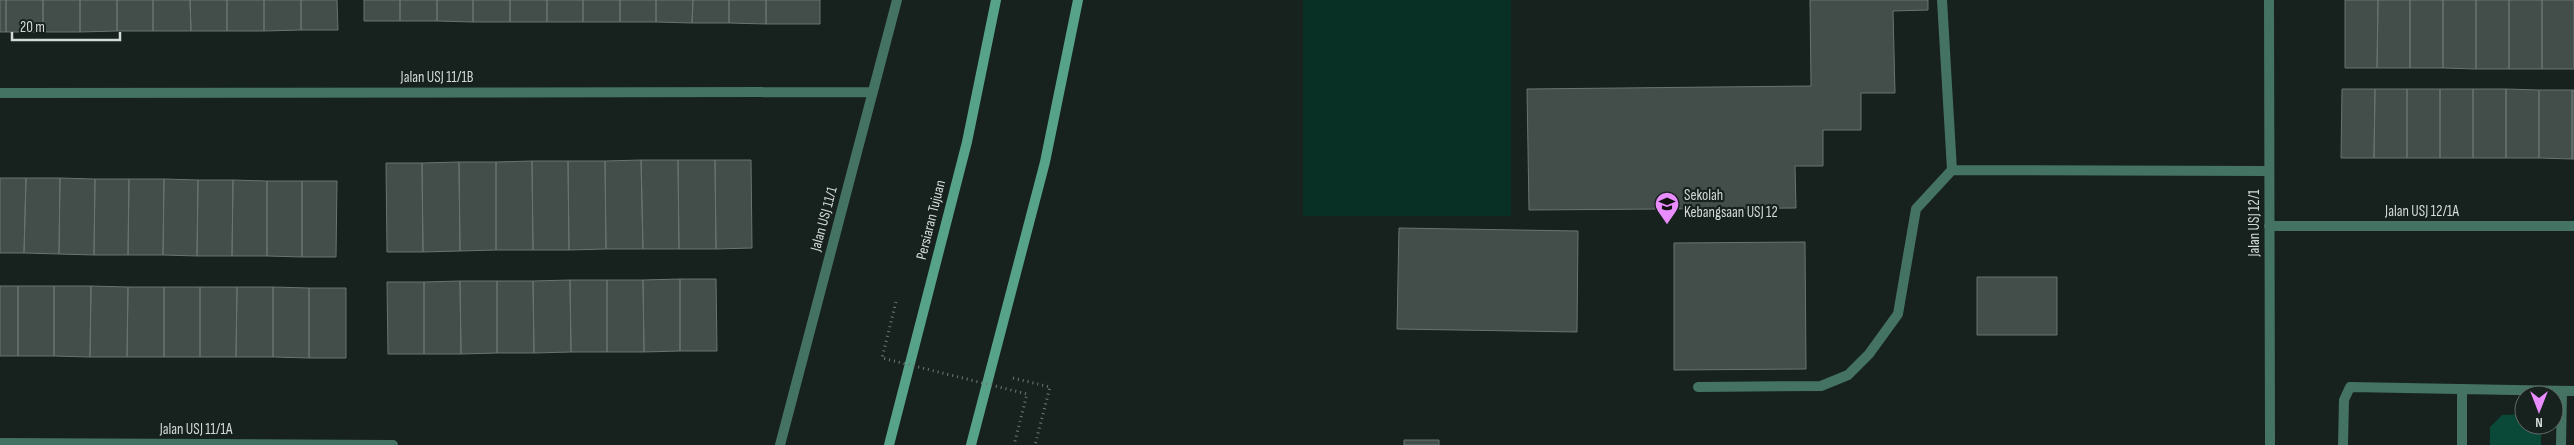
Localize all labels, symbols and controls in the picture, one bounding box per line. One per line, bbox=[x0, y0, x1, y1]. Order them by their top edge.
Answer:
scale bar bbox=[12, 10, 120, 42]
text: 20 m bbox=[20, 18, 45, 37]
street label: Jalan USJ 11/1B bbox=[400, 68, 474, 87]
street label: Persiaran Tujuan bbox=[912, 178, 950, 262]
street label: Jalan USJ 11/1 bbox=[806, 184, 842, 254]
place label: Sekolah Kebangsaan USJ 12 bbox=[1684, 186, 1778, 222]
street label: Jalan USJ 12/1 bbox=[2245, 189, 2264, 258]
school or university icon: Sekolah Kebangsaan USJ 12 bbox=[1654, 191, 1680, 225]
street label: Jalan USJ 12/1A bbox=[2384, 202, 2460, 221]
north arrow bbox=[2514, 385, 2564, 435]
text: N bbox=[2535, 414, 2543, 431]
street label: Jalan USJ 11/1A bbox=[159, 420, 233, 439]

